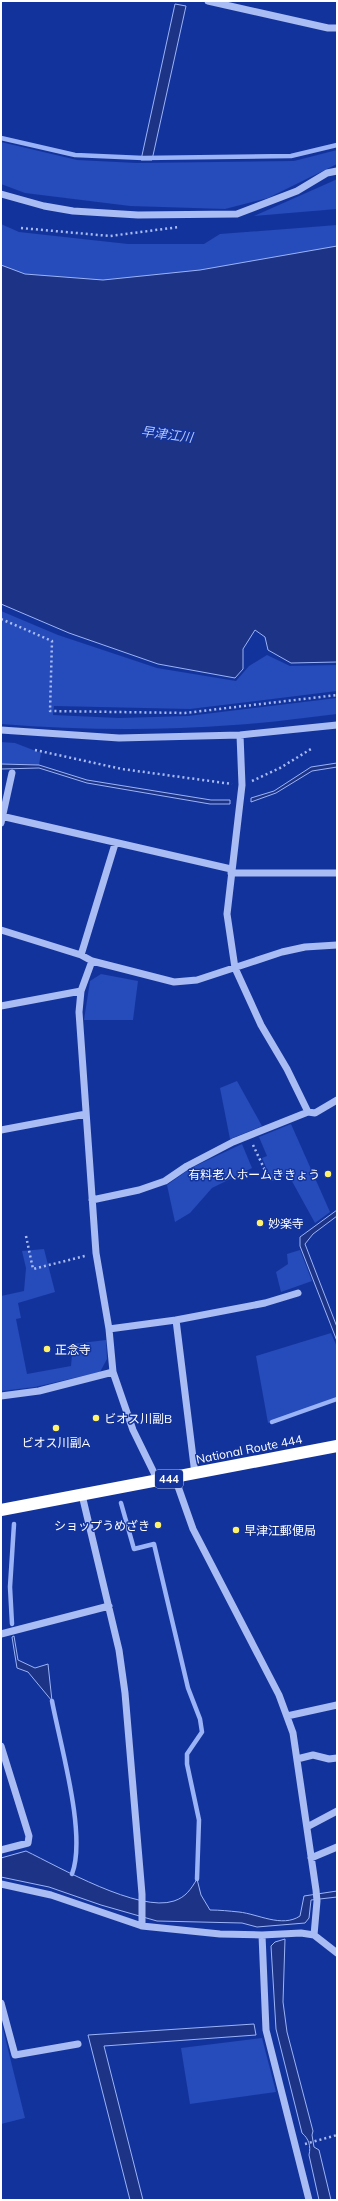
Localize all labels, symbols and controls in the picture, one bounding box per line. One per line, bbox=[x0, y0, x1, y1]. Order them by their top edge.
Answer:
water label: 早津江川 bbox=[140, 423, 196, 445]
place label: 有料老人ホームききょう bbox=[188, 1167, 320, 1182]
marker: 有料老人ホームききょう bbox=[323, 1169, 333, 1179]
place label: 妙楽寺 bbox=[268, 1216, 304, 1231]
marker: 妙楽寺 bbox=[255, 1218, 265, 1228]
place label: 正念寺 bbox=[55, 1342, 91, 1357]
marker: 正念寺 bbox=[42, 1344, 52, 1354]
place label: ビオス川副B bbox=[104, 1411, 172, 1426]
marker: ビオス川副B bbox=[91, 1413, 101, 1423]
marker: ビオス川副A bbox=[51, 1423, 61, 1433]
street label: National Route 444 bbox=[195, 1431, 303, 1467]
place label: ビオス川副A bbox=[22, 1435, 91, 1450]
road number: 444 bbox=[155, 1470, 183, 1488]
place label: ショップうめざき bbox=[54, 1518, 150, 1533]
marker: ショップうめざき bbox=[153, 1520, 163, 1530]
place label: 早津江郵便局 bbox=[244, 1523, 316, 1538]
marker: 早津江郵便局 bbox=[231, 1525, 241, 1535]

